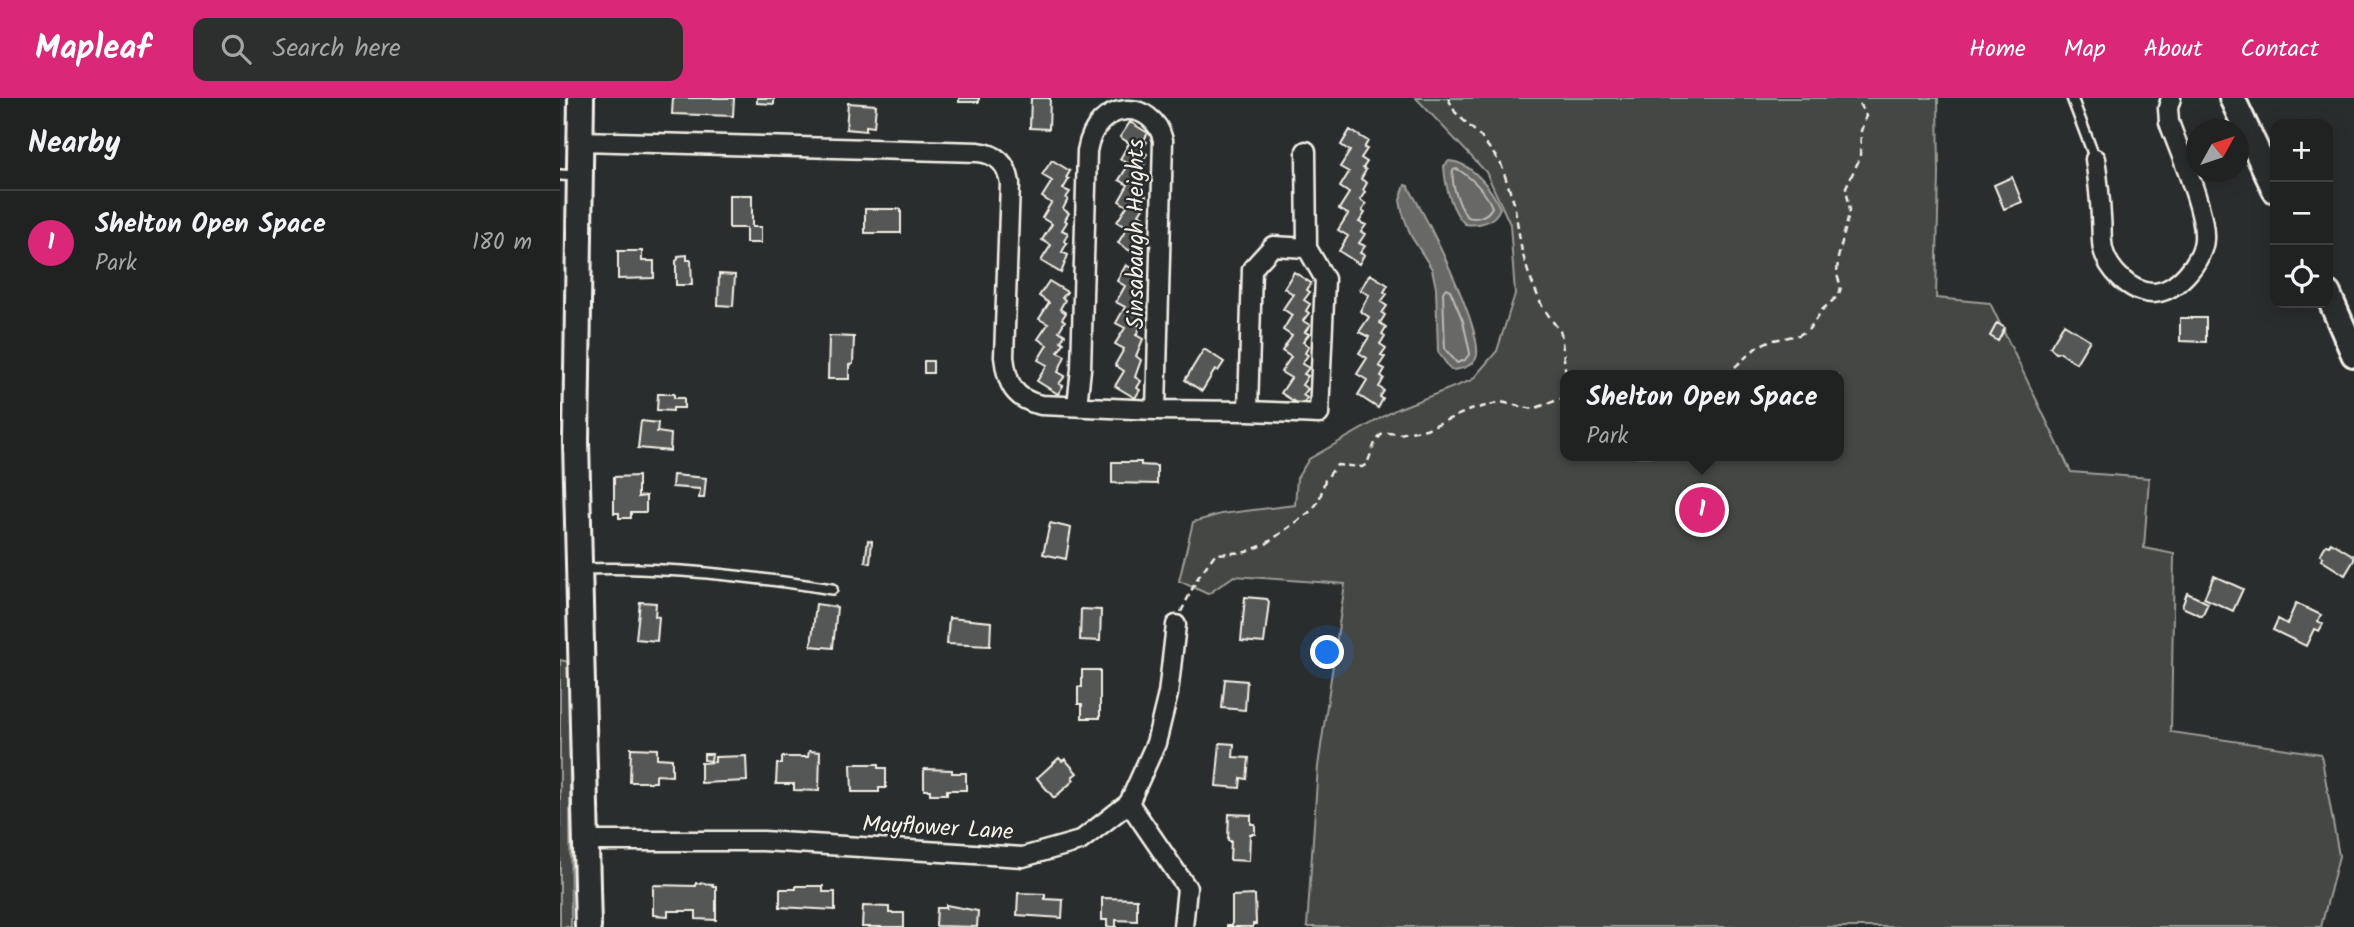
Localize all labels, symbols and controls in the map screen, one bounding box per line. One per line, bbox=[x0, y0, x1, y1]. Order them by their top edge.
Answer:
search box bbox=[193, 18, 683, 81]
text: Mapleaf bbox=[35, 23, 151, 76]
text: Search here bbox=[273, 28, 401, 70]
icon: search bbox=[217, 30, 255, 68]
text: Home bbox=[1969, 30, 2026, 69]
text: Map bbox=[2064, 30, 2106, 69]
text: About bbox=[2144, 30, 2202, 69]
text: Contact bbox=[2240, 30, 2319, 69]
north arrow bbox=[2186, 119, 2249, 182]
map controls bbox=[2270, 119, 2333, 308]
button: + bbox=[2270, 119, 2333, 182]
text: Nearby bbox=[28, 120, 120, 168]
street label: Sinsabaugh Heights bbox=[1119, 139, 1155, 329]
button: − bbox=[2270, 182, 2333, 245]
text: Shelton Open Space bbox=[95, 204, 326, 246]
text: 1 bbox=[48, 225, 54, 261]
text: 180 m bbox=[472, 225, 532, 261]
button: locate bbox=[2270, 245, 2333, 308]
text: Park bbox=[95, 246, 137, 282]
popup bbox=[1560, 370, 1844, 461]
text: Shelton Open Space bbox=[1587, 377, 1817, 419]
text: Park bbox=[1587, 419, 1628, 455]
pin: 1 bbox=[1679, 484, 1725, 536]
your location bbox=[1310, 635, 1344, 669]
street label: Mayflower Lane bbox=[861, 807, 1014, 851]

